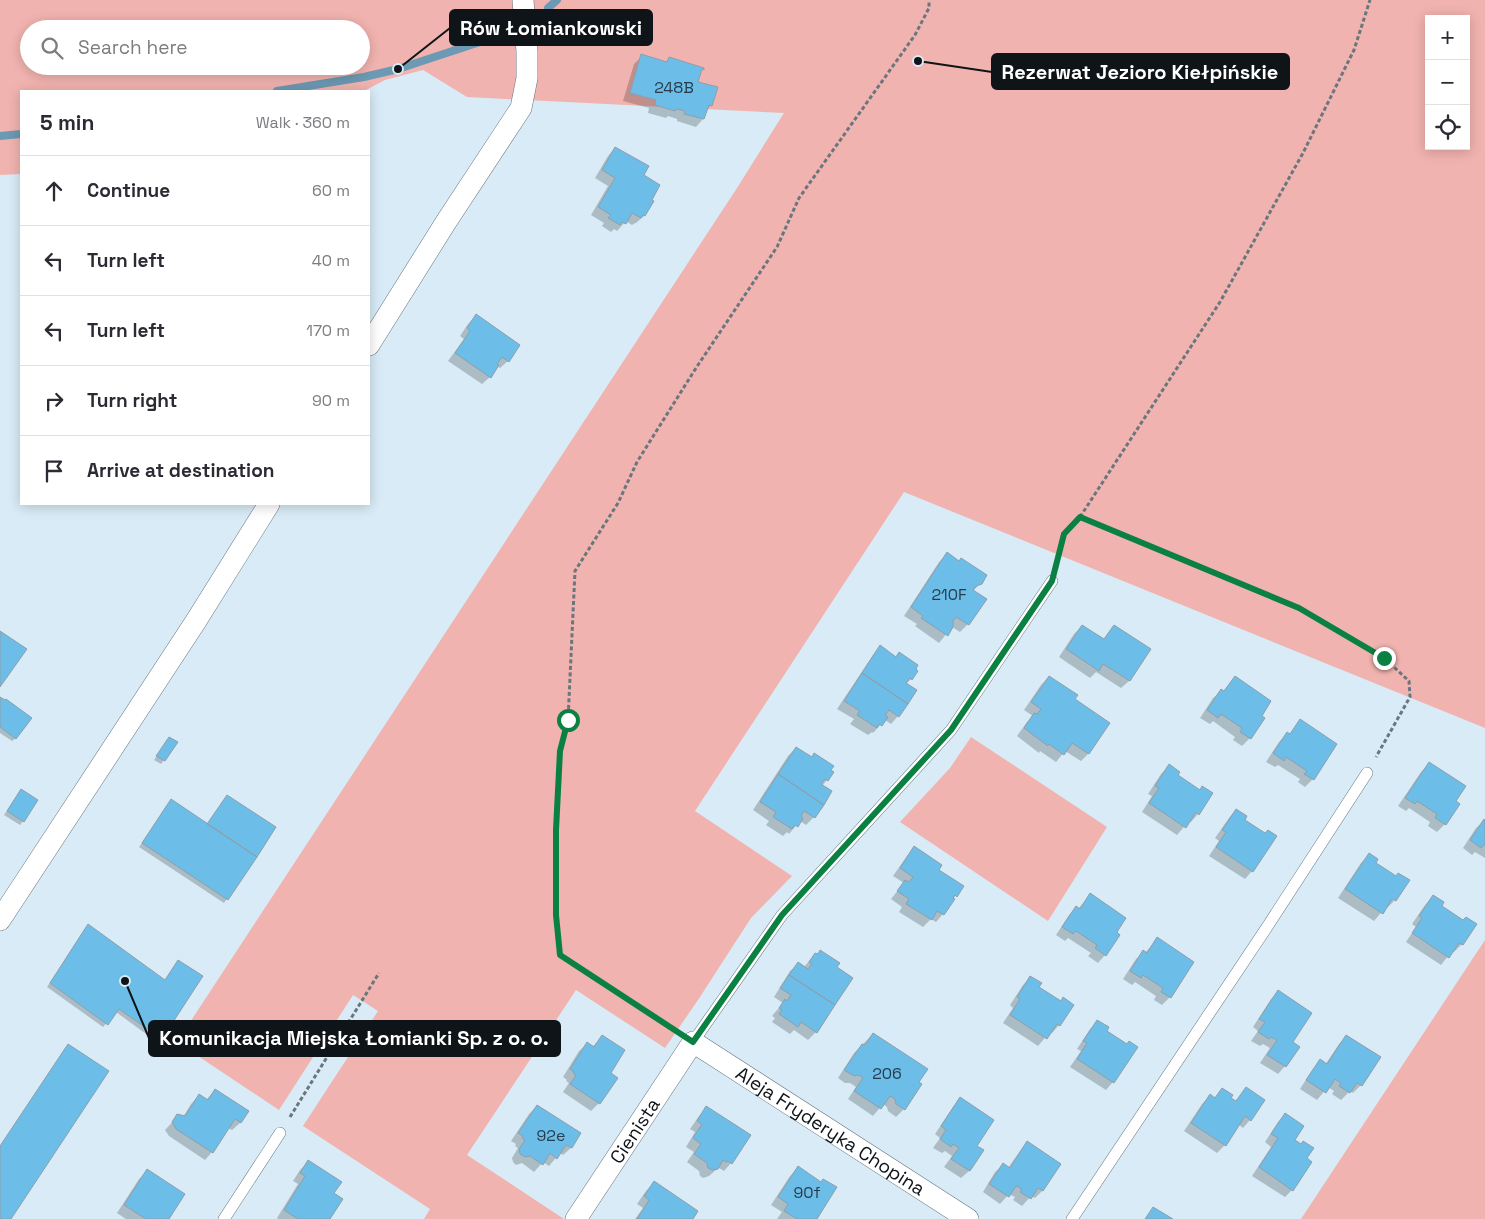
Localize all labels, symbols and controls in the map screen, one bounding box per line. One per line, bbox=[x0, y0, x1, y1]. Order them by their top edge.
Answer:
callout: Rów Łomiankowski bbox=[450, 10, 652, 45]
text: Rów Łomiankowski bbox=[460, 15, 642, 41]
map controls bbox=[1425, 15, 1470, 150]
button: + bbox=[1425, 15, 1470, 60]
search box bbox=[20, 20, 370, 75]
icon: search bbox=[38, 34, 66, 62]
text: Search here bbox=[78, 35, 188, 60]
callout: Rezerwat Jezioro Kiełpińskie bbox=[992, 54, 1289, 89]
text: Rezerwat Jezioro Kiełpińskie bbox=[1002, 59, 1278, 85]
button: − bbox=[1425, 60, 1470, 105]
house number: 248B bbox=[654, 77, 694, 98]
button: locate bbox=[1425, 105, 1470, 150]
text: 5 min bbox=[40, 109, 94, 136]
text: Walk · 360 m bbox=[256, 112, 350, 133]
icon: ahead bbox=[40, 177, 68, 205]
text: Continue bbox=[87, 178, 170, 203]
text: 60 m bbox=[312, 180, 350, 201]
icon: left bbox=[40, 247, 68, 275]
text: Turn left bbox=[87, 248, 165, 273]
text: 40 m bbox=[312, 250, 350, 271]
icon: left bbox=[40, 317, 68, 345]
text: Turn left bbox=[87, 318, 165, 343]
text: 170 m bbox=[306, 320, 350, 341]
icon: right bbox=[40, 387, 68, 415]
text: Turn right bbox=[87, 388, 177, 413]
text: 90 m bbox=[312, 390, 350, 411]
icon: arrive bbox=[40, 457, 68, 485]
text: Arrive at destination bbox=[87, 458, 275, 483]
house number: 210F bbox=[931, 584, 967, 605]
route end bbox=[1373, 647, 1396, 670]
route start bbox=[557, 709, 580, 732]
callout: Komunikacja Miejska Łomianki Sp. z o. o. bbox=[149, 1021, 560, 1056]
text: Komunikacja Miejska Łomianki Sp. z o. o. bbox=[159, 1025, 549, 1051]
street label: Aleja Fryderyka Chopina bbox=[731, 1060, 930, 1201]
house number: 206 bbox=[872, 1063, 902, 1084]
street label: Cienista bbox=[604, 1093, 665, 1168]
house number: 92e bbox=[537, 1125, 565, 1146]
house number: 90f bbox=[793, 1182, 821, 1203]

